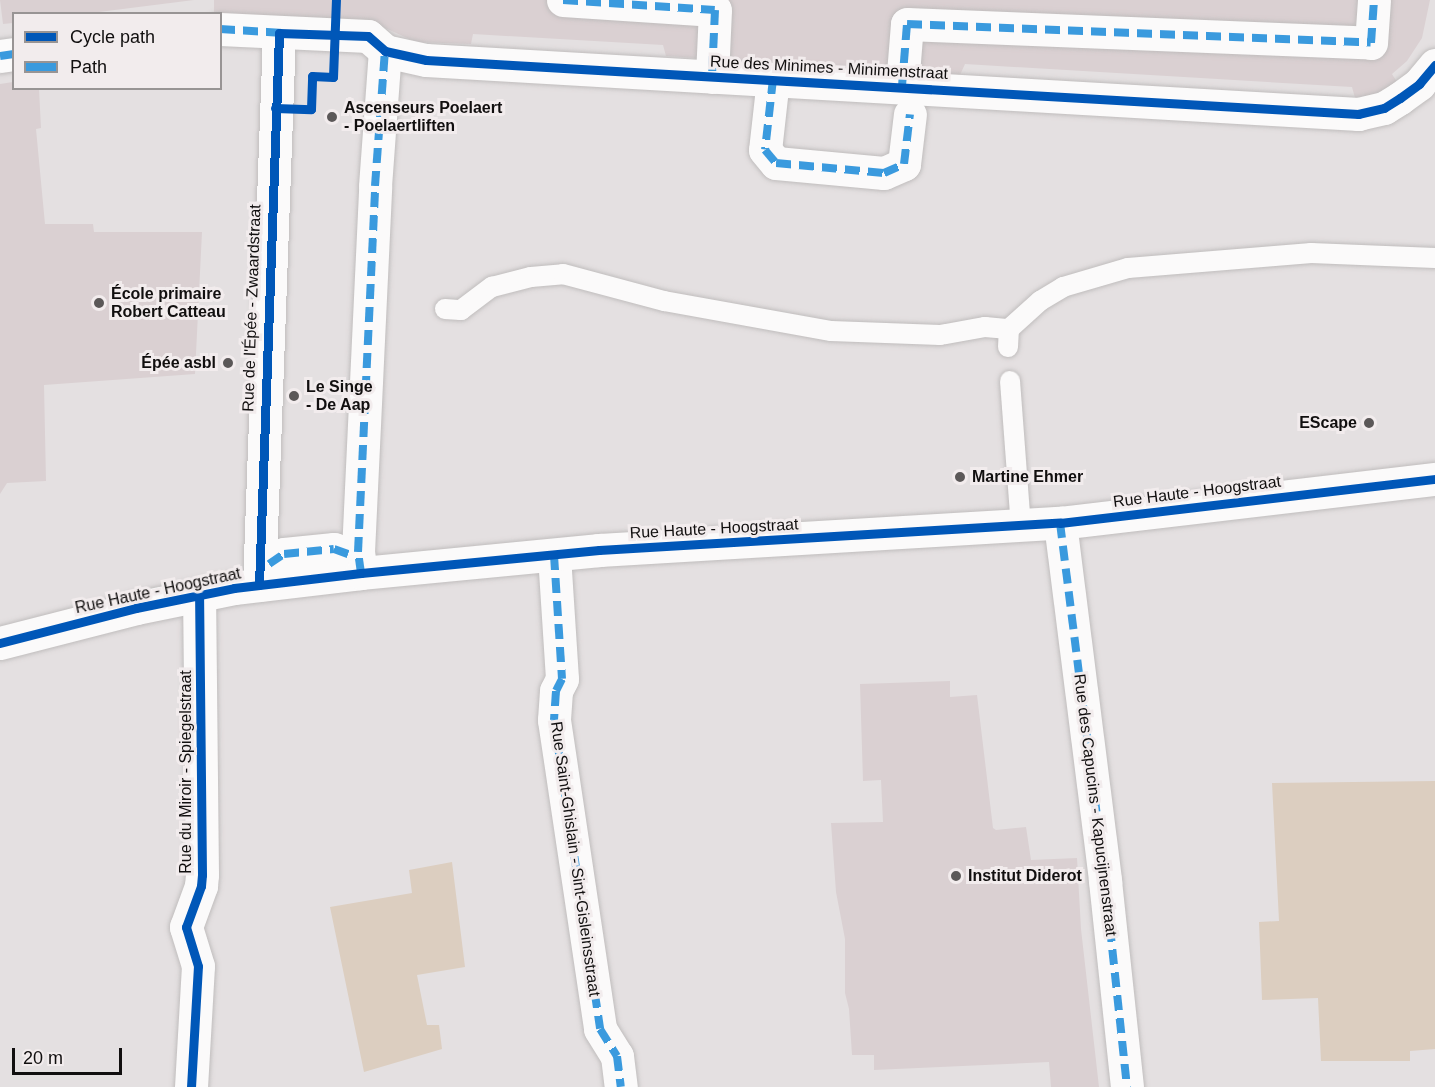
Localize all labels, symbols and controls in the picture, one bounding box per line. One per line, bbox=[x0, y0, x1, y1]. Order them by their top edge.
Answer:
legend bbox=[12, 12, 222, 90]
text: Cycle path bbox=[70, 27, 155, 47]
street label: Rue des Minimes - Minimenstraat bbox=[710, 52, 948, 84]
text: Path bbox=[70, 57, 107, 77]
place label: Ascenseurs Poelaert - Poelaertliften bbox=[344, 98, 502, 136]
marker: Ascenseurs Poelaert - Poelaertliften bbox=[325, 110, 339, 124]
street label: Rue de l'Épée - Zwaardstraat bbox=[239, 204, 265, 412]
place label: École primaire Robert Catteau bbox=[111, 284, 226, 322]
marker: École primaire Robert Catteau bbox=[92, 296, 106, 310]
place label: Épée asbl bbox=[141, 353, 216, 373]
marker: Épée asbl bbox=[221, 356, 235, 370]
place label: Le Singe - De Aap bbox=[306, 377, 373, 415]
marker: Le Singe - De Aap bbox=[287, 389, 301, 403]
place label: EScape bbox=[1299, 413, 1357, 433]
marker: EScape bbox=[1362, 416, 1376, 430]
place label: Martine Ehmer bbox=[972, 467, 1083, 487]
marker: Martine Ehmer bbox=[953, 470, 967, 484]
street label: Rue Haute - Hoogstraat bbox=[1112, 472, 1282, 512]
street label: Rue Haute - Hoogstraat bbox=[629, 515, 799, 543]
street label: Rue Haute - Hoogstraat bbox=[73, 564, 243, 618]
street label: Rue du Miroir - Spiegelstraat bbox=[176, 670, 196, 874]
street label: Rue des Capucins - Kapucijnenstraat bbox=[1069, 673, 1121, 937]
street label: Rue Saint-Ghislain - Sint-Gisleinsstraat bbox=[546, 720, 604, 998]
place label: Institut Diderot bbox=[968, 866, 1082, 886]
marker: Institut Diderot bbox=[949, 869, 963, 883]
scale bar bbox=[15, 1036, 124, 1074]
text: 20 m bbox=[23, 1048, 63, 1068]

